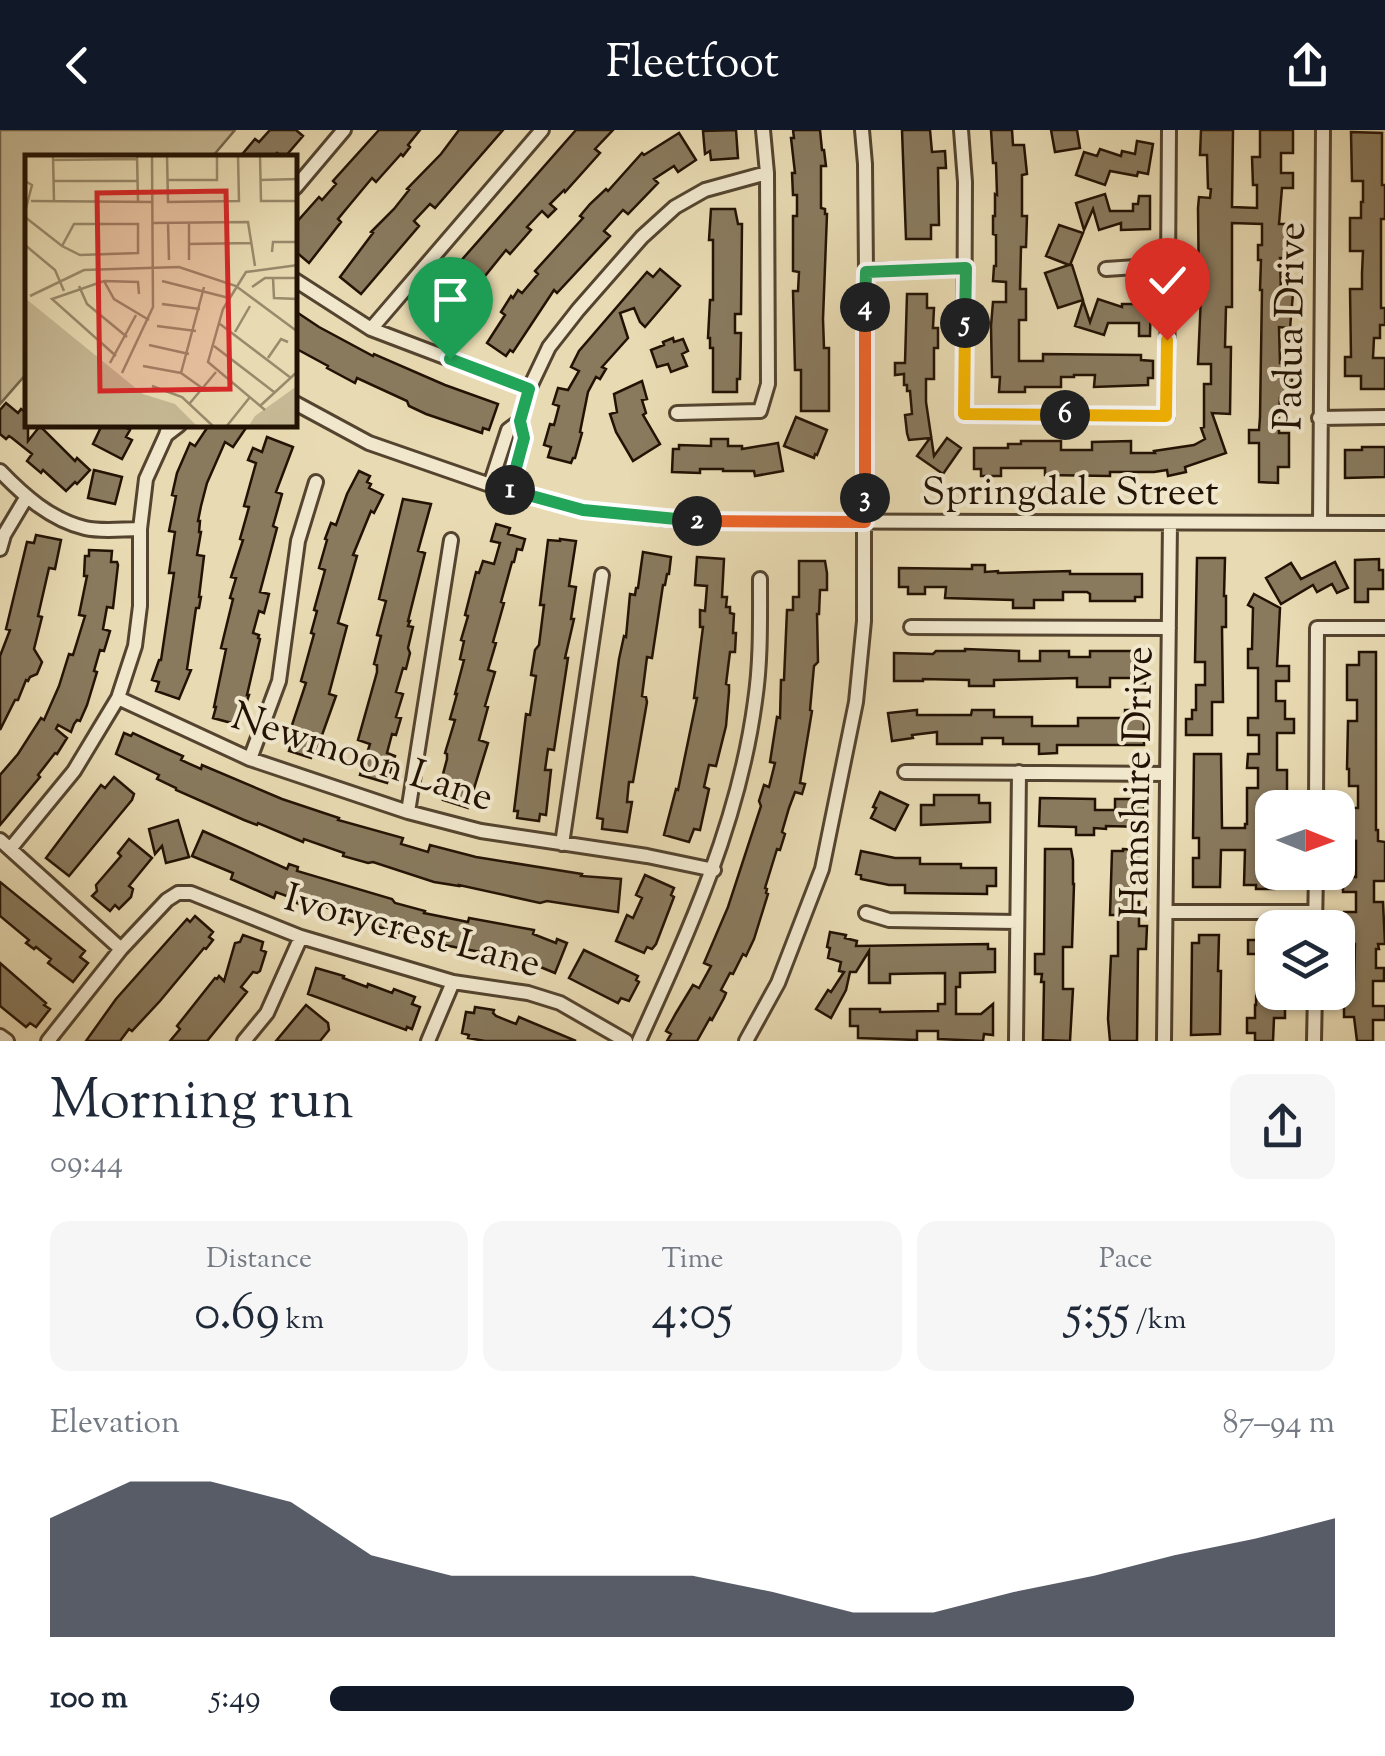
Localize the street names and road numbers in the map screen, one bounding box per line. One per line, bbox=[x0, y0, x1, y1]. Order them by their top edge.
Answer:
street label: Padua Drive bbox=[1262, 221, 1323, 431]
street label: Springdale Street bbox=[921, 466, 1219, 523]
street label: Hamshire Drive bbox=[1109, 646, 1170, 919]
street label: Newmoon Lane bbox=[223, 690, 500, 828]
street label: Ivorycrest Lane bbox=[277, 872, 546, 995]

